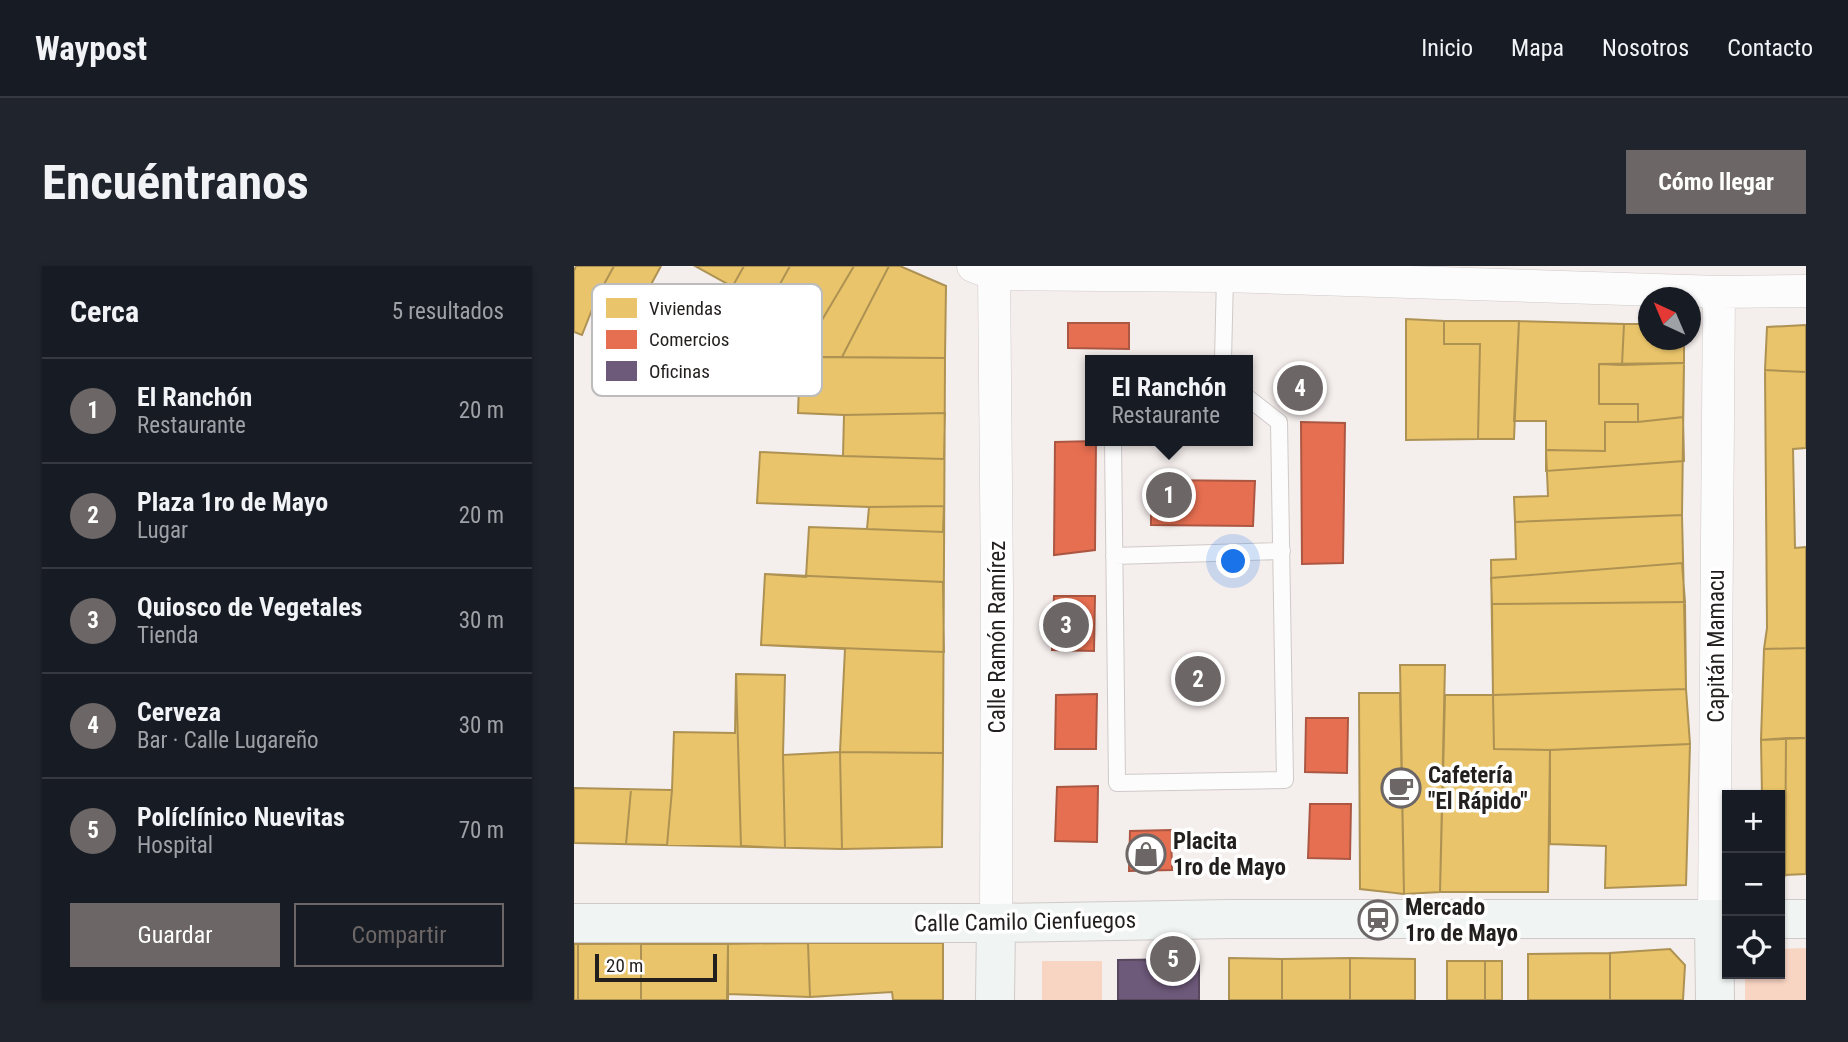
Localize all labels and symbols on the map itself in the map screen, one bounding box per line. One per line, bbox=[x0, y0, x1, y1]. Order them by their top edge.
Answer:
legend bbox=[592, 284, 822, 396]
north arrow bbox=[1638, 287, 1701, 350]
text: Viviendas bbox=[649, 297, 722, 320]
text: Comercios bbox=[649, 328, 729, 351]
text: Oficinas bbox=[649, 360, 710, 383]
pin: 4 bbox=[1277, 362, 1323, 414]
pin: 1 bbox=[1146, 469, 1192, 521]
street label: Calle Ramón Ramírez bbox=[984, 541, 1011, 733]
your location bbox=[1216, 544, 1250, 578]
street label: Capitán Mamacu bbox=[1703, 569, 1730, 723]
pin: 3 bbox=[1043, 599, 1089, 651]
pin: 2 bbox=[1175, 653, 1221, 705]
place label: Cafetería "El Rápido" bbox=[1428, 762, 1528, 815]
cafe icon: Cafetería "El Rápido" bbox=[1380, 767, 1422, 809]
place label: Placita 1ro de Mayo bbox=[1173, 828, 1286, 881]
shop icon: Placita 1ro de Mayo bbox=[1125, 833, 1167, 875]
place label: Mercado 1ro de Mayo bbox=[1405, 894, 1518, 947]
station icon: Mercado 1ro de Mayo bbox=[1357, 899, 1399, 941]
street label: Calle Camilo Cienfuegos bbox=[914, 907, 1136, 937]
pin: 5 bbox=[1150, 933, 1196, 985]
scale bar bbox=[595, 951, 718, 983]

